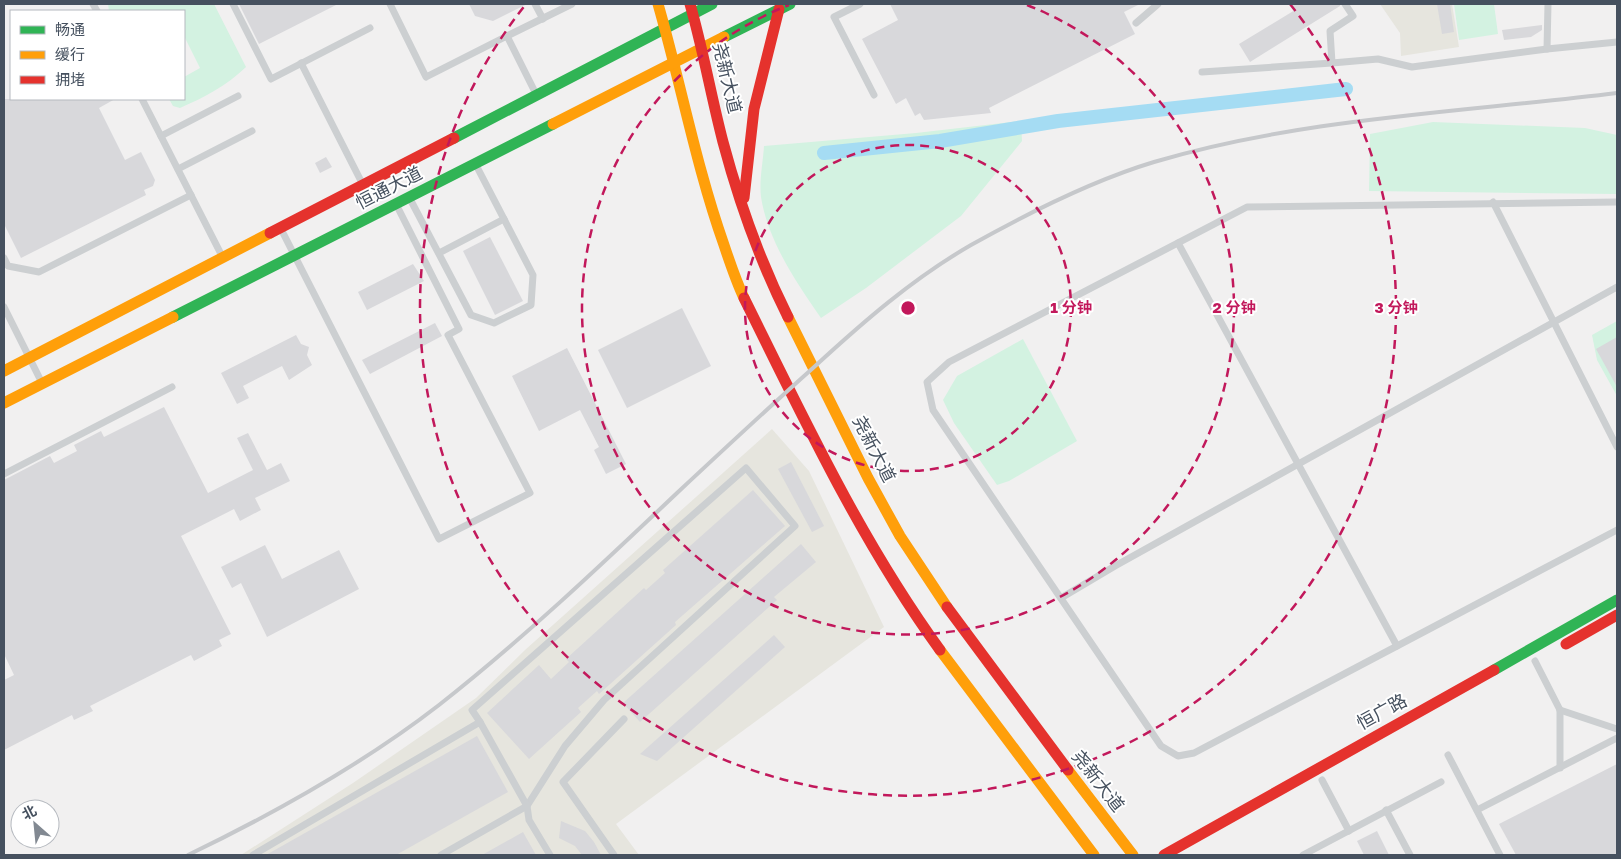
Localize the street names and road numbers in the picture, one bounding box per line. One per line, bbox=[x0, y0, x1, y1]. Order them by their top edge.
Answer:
street label: 尧新大道 bbox=[709, 40, 747, 115]
street label: 恒通大道 bbox=[351, 161, 426, 213]
street label: 尧新大道 bbox=[849, 411, 901, 486]
street label: 恒广路 bbox=[1353, 688, 1410, 734]
street label: 尧新大道 bbox=[1068, 745, 1130, 816]

